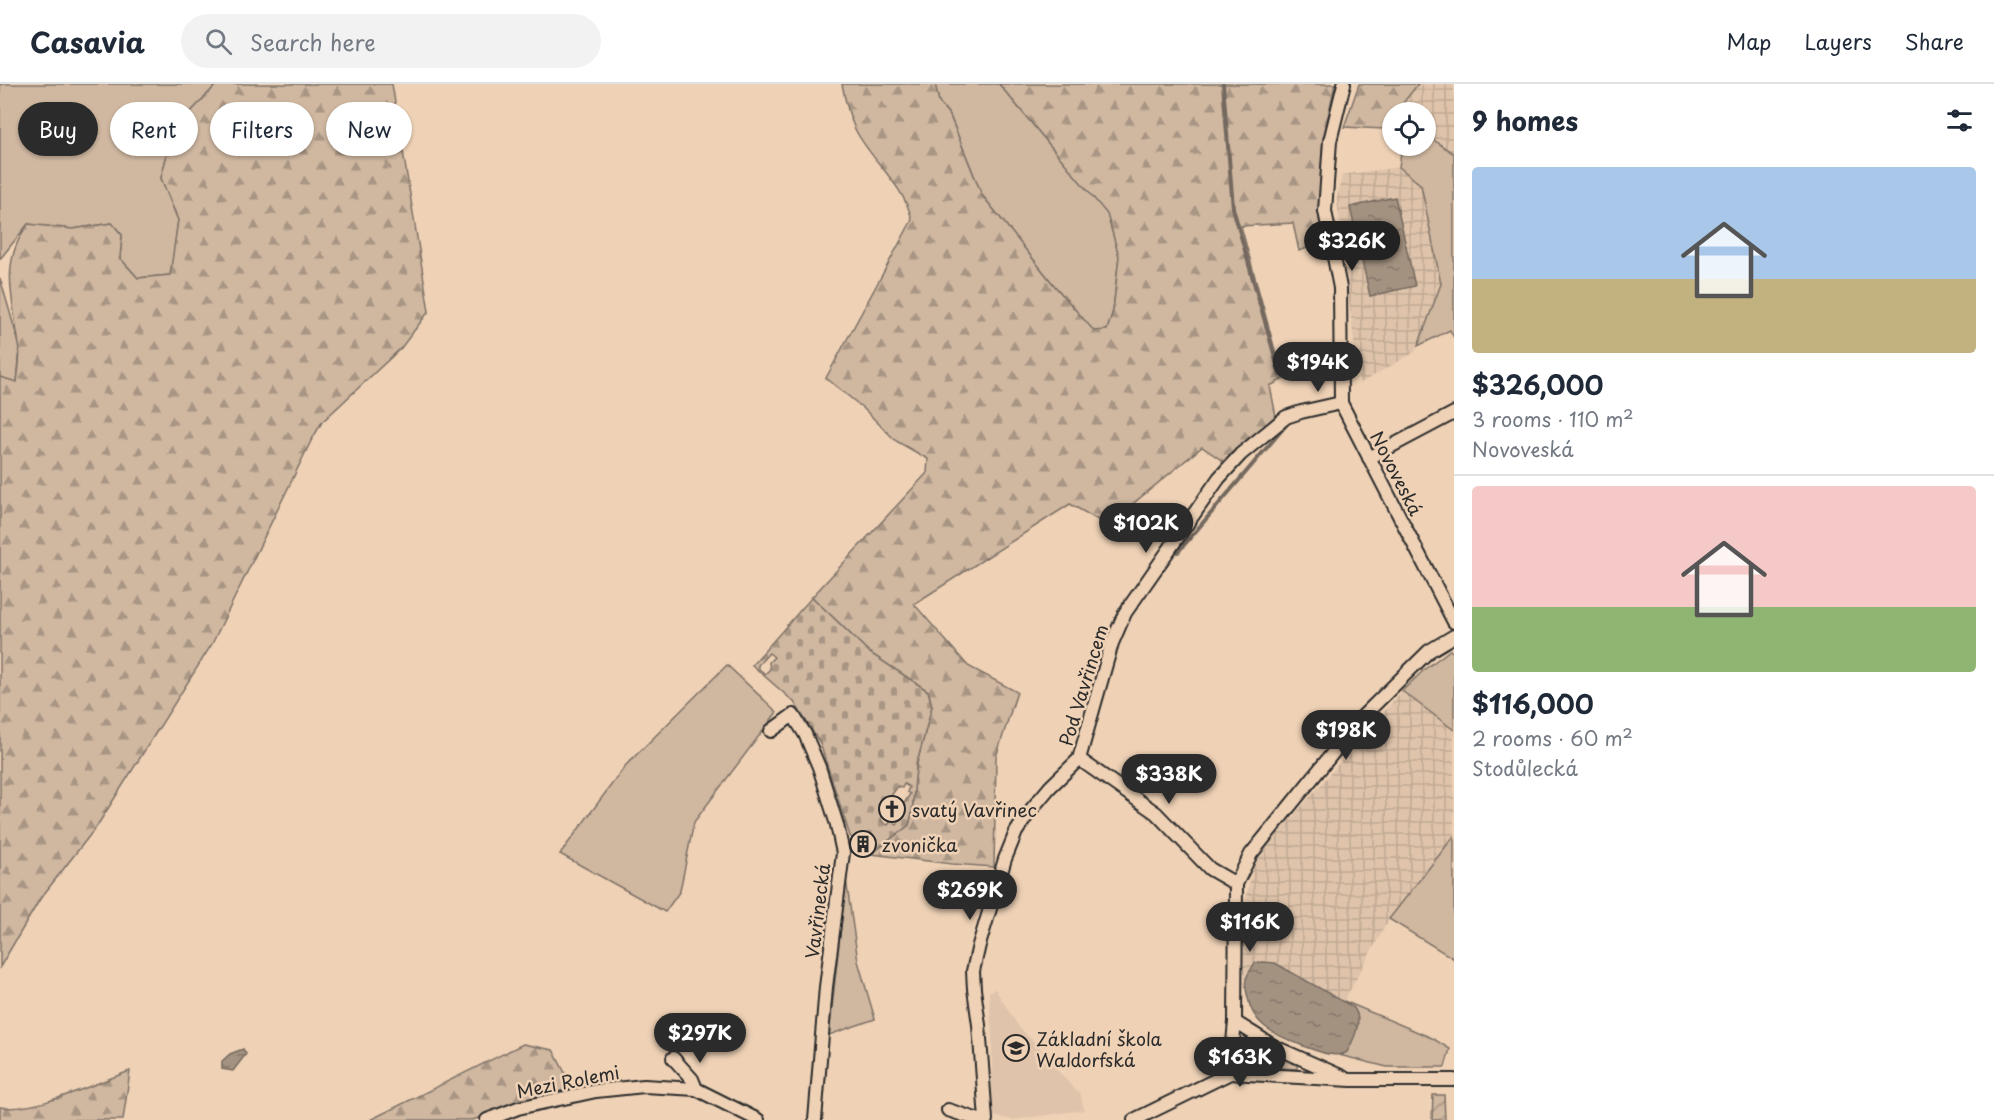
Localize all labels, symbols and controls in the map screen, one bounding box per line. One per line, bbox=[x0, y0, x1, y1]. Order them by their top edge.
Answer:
search box bbox=[181, 14, 601, 68]
text: Casavia bbox=[30, 20, 145, 63]
icon: search bbox=[202, 25, 235, 58]
text: Search here bbox=[250, 25, 376, 58]
text: Map bbox=[1727, 25, 1771, 57]
text: Layers bbox=[1804, 25, 1872, 57]
text: Share bbox=[1905, 25, 1964, 57]
text: 9 homes bbox=[1472, 101, 1578, 140]
chip: Buy bbox=[18, 102, 98, 156]
chip: Rent bbox=[110, 102, 198, 156]
chip: Filters bbox=[210, 102, 314, 156]
chip: New bbox=[326, 102, 412, 156]
map controls bbox=[1382, 102, 1436, 156]
button: locate bbox=[1382, 102, 1436, 156]
icon: filters bbox=[1943, 104, 1976, 137]
icon: home bbox=[1670, 206, 1778, 314]
pin: $326K bbox=[1310, 221, 1394, 272]
text: $326K bbox=[1318, 225, 1386, 255]
pin: $194K bbox=[1276, 342, 1360, 393]
text: $194K bbox=[1287, 346, 1349, 376]
text: $326,000 bbox=[1472, 365, 1604, 404]
text: 3 rooms · 110 m² bbox=[1472, 404, 1634, 434]
street label: Novoveská bbox=[1364, 426, 1430, 521]
text: Novoveská bbox=[1472, 434, 1574, 464]
pin: $102K bbox=[1104, 503, 1188, 554]
text: $102K bbox=[1113, 507, 1179, 537]
icon: home bbox=[1670, 525, 1778, 633]
street label: Pod Vavřincem bbox=[1052, 621, 1114, 749]
text: $116,000 bbox=[1472, 684, 1594, 723]
pin: $198K bbox=[1304, 710, 1388, 761]
text: $198K bbox=[1316, 714, 1376, 744]
text: 2 rooms · 60 m² bbox=[1472, 723, 1633, 753]
text: Stodůlecká bbox=[1472, 753, 1578, 783]
pin: $338K bbox=[1127, 754, 1211, 805]
text: $338K bbox=[1135, 758, 1203, 788]
church icon: svatý Vavřinec bbox=[877, 794, 907, 824]
place label: svatý Vavřinec bbox=[912, 796, 1037, 823]
building icon: zvonička bbox=[848, 829, 878, 859]
place label: zvonička bbox=[882, 831, 958, 858]
street label: Vavřinecká bbox=[798, 861, 836, 960]
pin: $269K bbox=[928, 870, 1012, 921]
text: $269K bbox=[937, 874, 1003, 904]
pin: $116K bbox=[1208, 902, 1292, 953]
text: $116K bbox=[1220, 906, 1280, 936]
pin: $297K bbox=[658, 1013, 742, 1064]
text: $297K bbox=[668, 1017, 732, 1047]
place label: Základní škola Waldorfská bbox=[1036, 1025, 1163, 1073]
school or university icon: Základní škola Waldorfská bbox=[1001, 1033, 1031, 1063]
pin: $163K bbox=[1198, 1037, 1282, 1088]
text: $163K bbox=[1208, 1041, 1272, 1071]
street label: Mezi Rolemi bbox=[514, 1058, 622, 1104]

